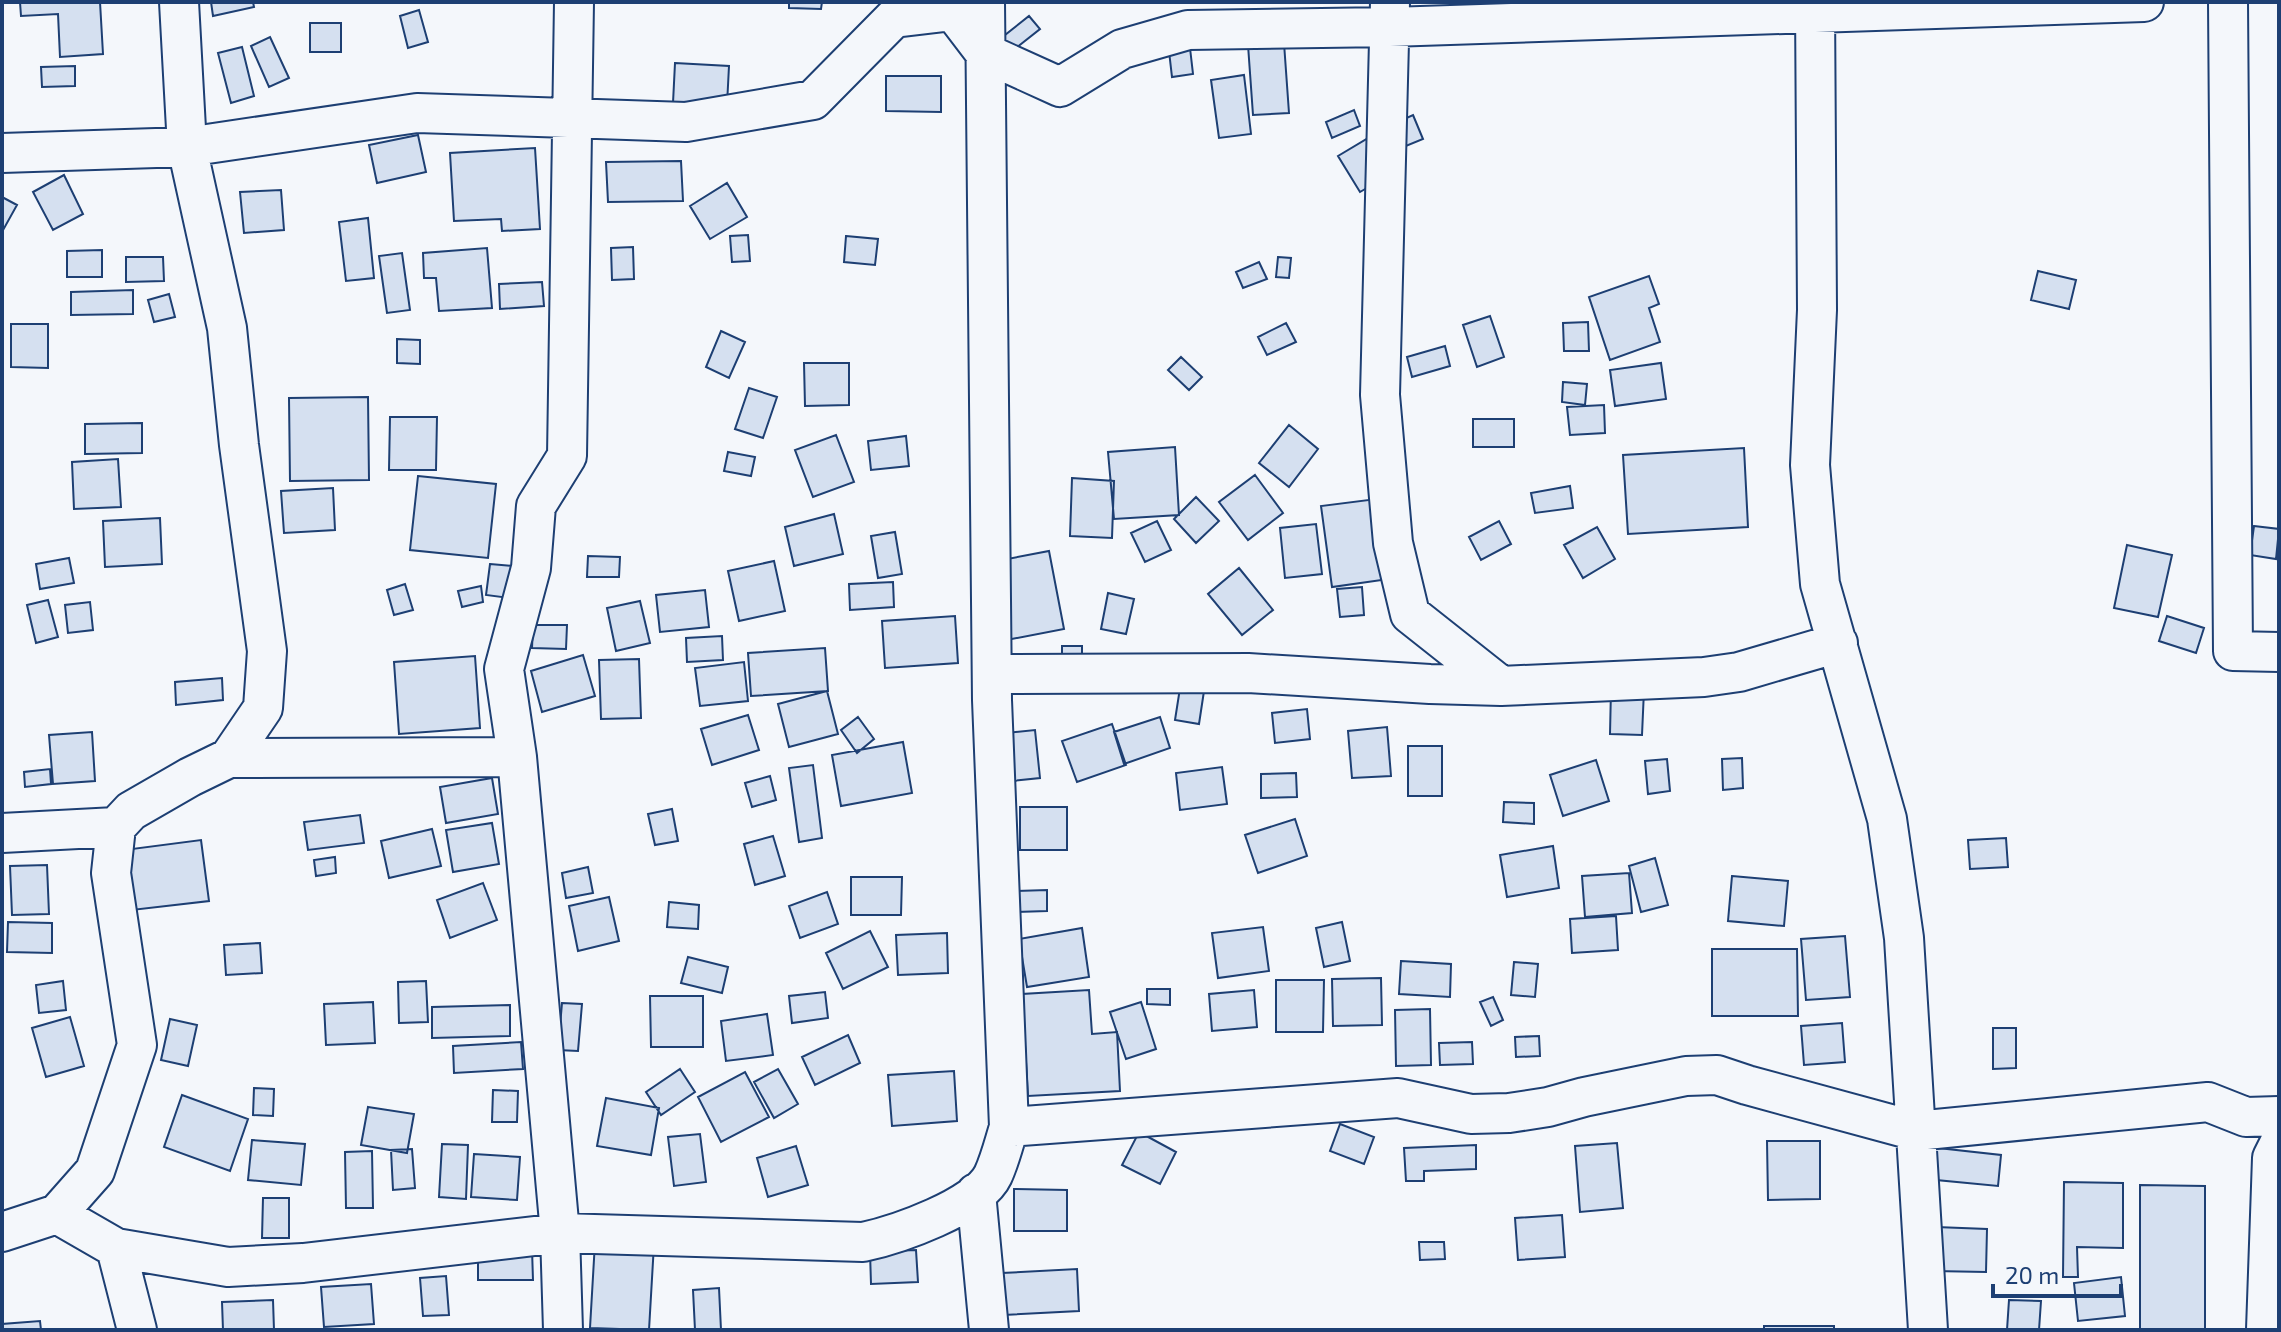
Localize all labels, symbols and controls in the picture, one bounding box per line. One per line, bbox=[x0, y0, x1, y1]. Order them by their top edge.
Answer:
scale bar bbox=[1993, 1248, 2121, 1298]
text: 20 m bbox=[2005, 1260, 2059, 1289]

